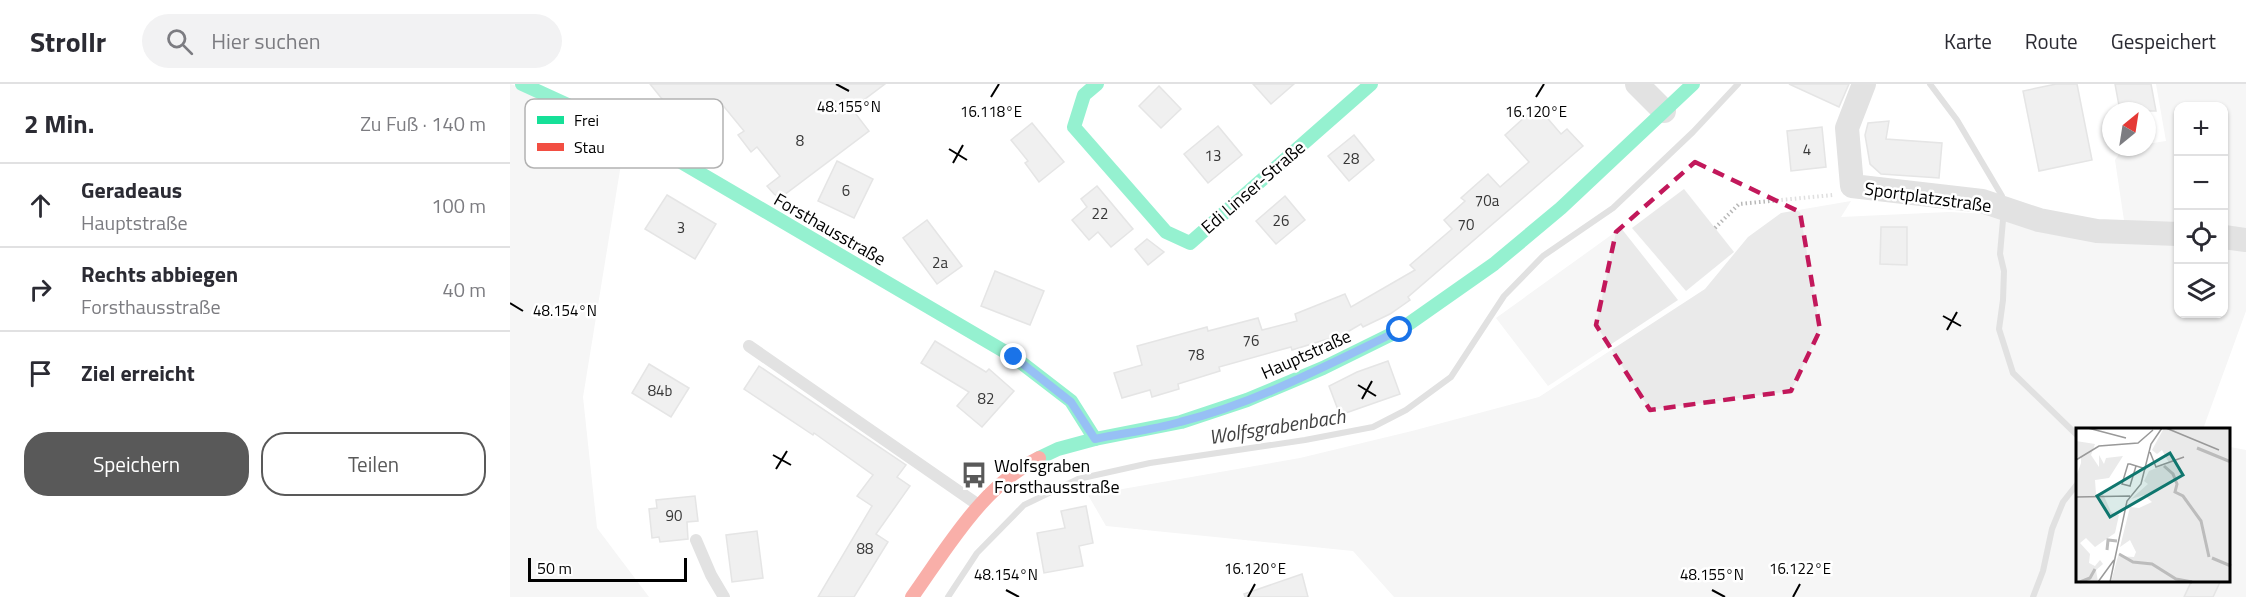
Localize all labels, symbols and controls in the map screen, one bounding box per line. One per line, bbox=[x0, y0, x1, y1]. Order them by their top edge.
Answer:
search box bbox=[142, 14, 562, 68]
text: Strollr bbox=[30, 20, 106, 63]
text: Hier suchen bbox=[211, 24, 321, 58]
icon: search bbox=[163, 25, 196, 58]
text: Karte bbox=[1944, 25, 1992, 57]
text: Route bbox=[2025, 25, 2078, 57]
text: Gespeichert bbox=[2111, 25, 2216, 57]
text: 48.155°N bbox=[817, 95, 881, 118]
legend bbox=[525, 99, 723, 168]
text: 16.118°E bbox=[960, 100, 1022, 123]
text: 16.120°E bbox=[1505, 100, 1567, 123]
north arrow bbox=[2102, 102, 2156, 156]
map controls bbox=[2174, 102, 2228, 318]
button: + bbox=[2174, 102, 2228, 156]
text: 2 Min. bbox=[24, 104, 94, 143]
text: Zu Fuß · 140 m bbox=[360, 108, 486, 139]
text: Frei bbox=[574, 108, 599, 132]
house number: 8 bbox=[796, 129, 804, 152]
street label: Edi Linser-Straße bbox=[1195, 134, 1311, 240]
text: Stau bbox=[574, 135, 605, 159]
house number: 4 bbox=[1803, 138, 1811, 161]
house number: 13 bbox=[1205, 144, 1221, 167]
house number: 28 bbox=[1343, 147, 1359, 170]
button: − bbox=[2174, 156, 2228, 210]
text: Geradeaus bbox=[81, 173, 182, 207]
street label: Sportplatzstraße bbox=[1863, 175, 1993, 219]
house number: 6 bbox=[842, 179, 850, 202]
street label: Forsthausstraße bbox=[769, 186, 891, 272]
icon: ahead bbox=[24, 189, 57, 222]
house number: 70a bbox=[1475, 189, 1500, 212]
text: 100 m bbox=[431, 190, 486, 221]
house number: 22 bbox=[1092, 202, 1108, 225]
text: Hauptstraße bbox=[81, 207, 187, 238]
house number: 26 bbox=[1273, 209, 1289, 232]
button: locate bbox=[2174, 210, 2228, 264]
house number: 70 bbox=[1458, 213, 1474, 236]
house number: 3 bbox=[677, 216, 685, 239]
house number: 2a bbox=[932, 251, 948, 274]
text: Rechts abbiegen bbox=[81, 257, 238, 291]
button: layers bbox=[2174, 264, 2228, 318]
icon: right bbox=[24, 273, 57, 306]
text: 40 m bbox=[442, 274, 486, 305]
text: Forsthausstraße bbox=[81, 291, 220, 322]
text: 48.154°N bbox=[533, 299, 597, 322]
route start bbox=[1386, 316, 1412, 342]
street label: Hauptstraße bbox=[1257, 322, 1355, 386]
house number: 76 bbox=[1243, 329, 1259, 352]
route end bbox=[1000, 343, 1026, 369]
house number: 78 bbox=[1188, 343, 1204, 366]
text: Ziel erreicht bbox=[81, 356, 195, 390]
icon: arrive bbox=[24, 357, 57, 390]
house number: 84b bbox=[648, 379, 672, 402]
house number: 82 bbox=[978, 387, 994, 410]
water label: Wolfsgrabenbach bbox=[1207, 400, 1348, 452]
inset map bbox=[2076, 428, 2231, 582]
button: Speichern bbox=[24, 432, 249, 496]
button: Teilen bbox=[261, 432, 486, 496]
place label: Wolfsgraben Forsthausstraße bbox=[994, 452, 1120, 500]
bus stop icon: Wolfsgraben Forsthausstraße bbox=[959, 460, 989, 490]
house number: 90 bbox=[666, 504, 682, 527]
house number: 88 bbox=[857, 537, 873, 560]
scale bar bbox=[528, 555, 687, 582]
text: 50 m bbox=[537, 556, 572, 580]
text: 16.120°E bbox=[1224, 557, 1286, 580]
text: 16.122°E bbox=[1769, 557, 1831, 580]
text: 48.154°N bbox=[974, 563, 1038, 586]
text: 48.155°N bbox=[1680, 563, 1744, 586]

